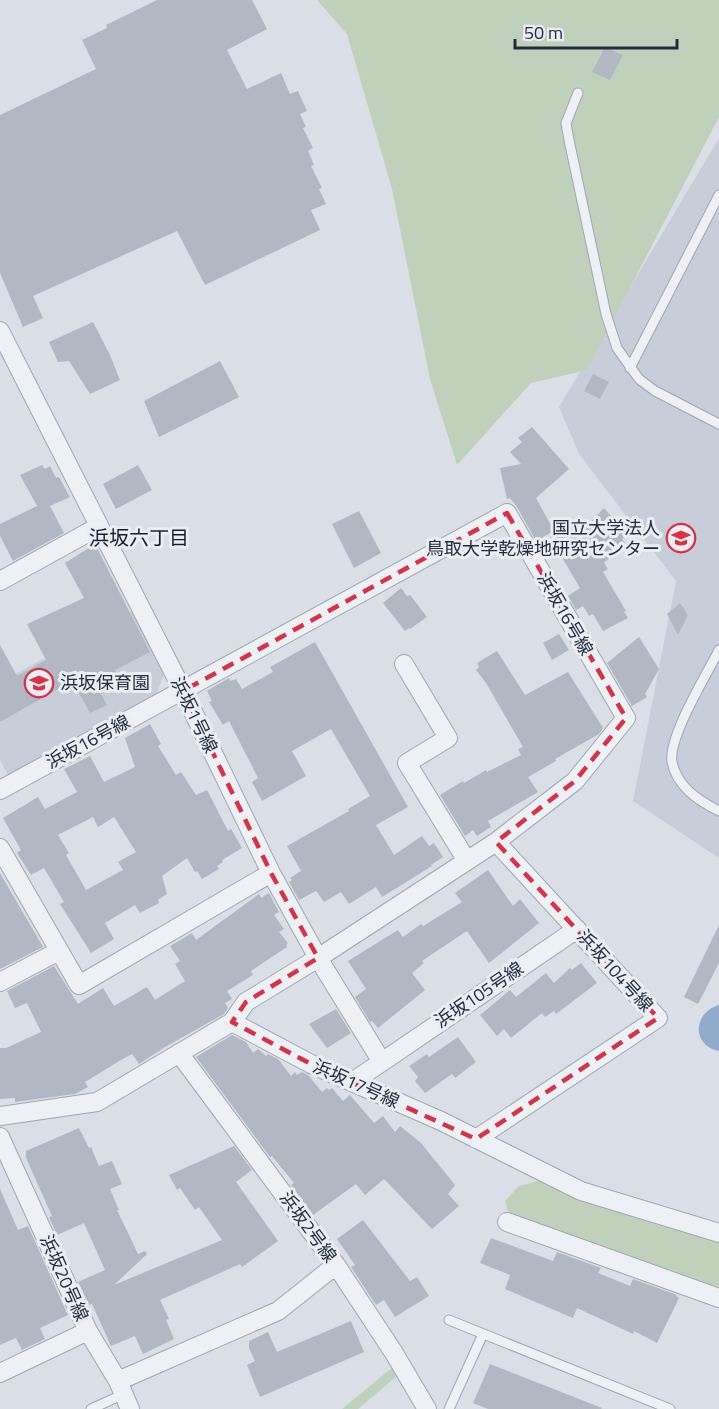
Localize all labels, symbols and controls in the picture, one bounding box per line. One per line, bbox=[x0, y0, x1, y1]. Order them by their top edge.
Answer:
scale bar bbox=[515, 12, 677, 50]
text: 50 m bbox=[524, 19, 563, 46]
place label: 国立大学法人 鳥取大学乾燥地研究センター bbox=[426, 514, 660, 562]
district label: 浜坂六丁目 bbox=[89, 522, 189, 553]
school or university icon: 国立大学法人 鳥取大学乾燥地研究センター bbox=[665, 522, 697, 554]
street label: 浜坂16号線 bbox=[531, 567, 600, 660]
school or university icon: 浜坂保育園 bbox=[23, 667, 55, 699]
place label: 浜坂保育園 bbox=[60, 669, 150, 696]
street label: 浜坂1号線 bbox=[164, 672, 225, 758]
street label: 浜坂16号線 bbox=[41, 708, 135, 775]
street label: 浜坂104号線 bbox=[571, 924, 660, 1018]
street label: 浜坂105号線 bbox=[429, 955, 529, 1034]
street label: 浜坂17号線 bbox=[309, 1052, 404, 1115]
street label: 浜坂2号線 bbox=[273, 1186, 343, 1268]
street label: 浜坂20号線 bbox=[33, 1230, 96, 1325]

